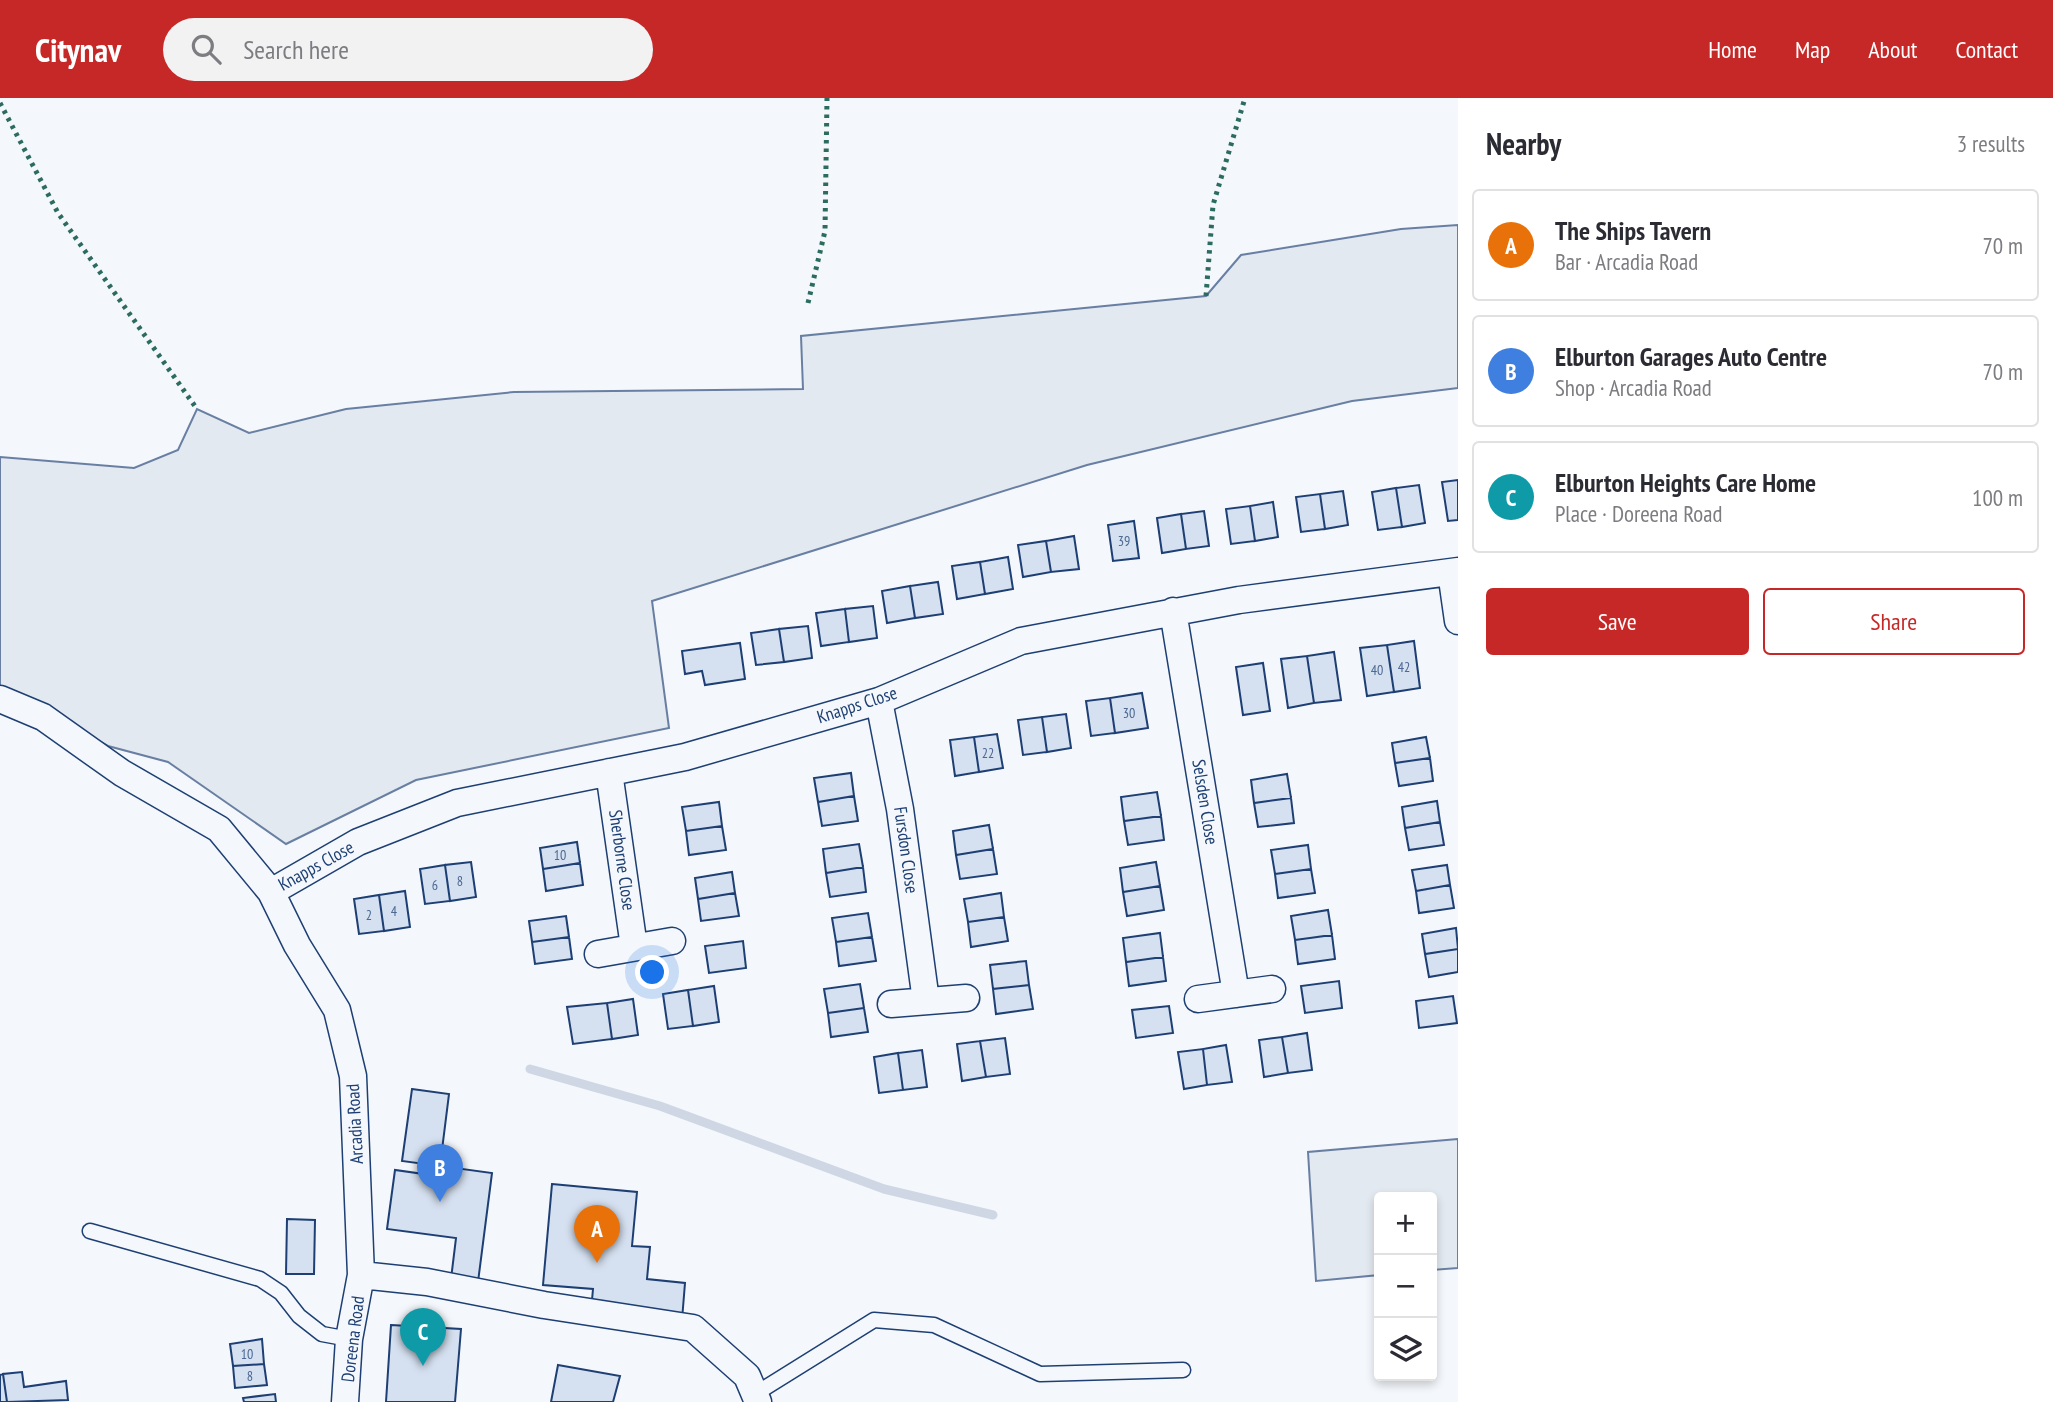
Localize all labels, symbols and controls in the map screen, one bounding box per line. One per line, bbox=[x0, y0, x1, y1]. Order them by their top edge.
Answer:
search box bbox=[163, 18, 653, 81]
text: Citynav bbox=[35, 28, 121, 71]
icon: search bbox=[187, 30, 225, 68]
text: Search here bbox=[243, 33, 349, 66]
text: Home bbox=[1708, 34, 1757, 65]
text: Map bbox=[1795, 34, 1830, 65]
text: About bbox=[1868, 34, 1917, 65]
text: Contact bbox=[1955, 34, 2018, 65]
text: Nearby bbox=[1486, 124, 1561, 163]
text: 3 results bbox=[1957, 129, 2025, 158]
text: The Ships Tavern bbox=[1555, 214, 1711, 247]
text: A bbox=[1505, 231, 1517, 260]
text: 70 m bbox=[1982, 231, 2023, 260]
text: Bar · Arcadia Road bbox=[1555, 247, 1698, 276]
text: Elburton Garages Auto Centre bbox=[1555, 340, 1827, 373]
text: B bbox=[1505, 357, 1517, 386]
text: 70 m bbox=[1982, 357, 2023, 386]
text: Shop · Arcadia Road bbox=[1555, 373, 1712, 402]
text: Elburton Heights Care Home bbox=[1555, 466, 1816, 499]
text: C bbox=[1506, 483, 1516, 512]
text: 100 m bbox=[1972, 483, 2023, 512]
text: Place · Doreena Road bbox=[1555, 499, 1722, 528]
house number: 39 bbox=[1118, 532, 1130, 550]
button: Save bbox=[1486, 588, 1749, 655]
button: Share bbox=[1763, 588, 2025, 655]
house number: 42 bbox=[1398, 658, 1410, 676]
house number: 40 bbox=[1371, 661, 1383, 679]
street label: Knapps Close bbox=[814, 681, 900, 728]
house number: 30 bbox=[1123, 704, 1135, 722]
house number: 22 bbox=[982, 744, 994, 762]
street label: Selsden Close bbox=[1187, 758, 1224, 846]
street label: Fursdon Close bbox=[889, 805, 924, 895]
street label: Sherborne Close bbox=[604, 808, 641, 912]
street label: Knapps Close bbox=[274, 835, 358, 896]
house number: 10 bbox=[554, 846, 566, 864]
house number: 8 bbox=[457, 872, 463, 890]
house number: 6 bbox=[432, 876, 438, 894]
house number: 4 bbox=[391, 902, 398, 920]
house number: 2 bbox=[366, 906, 372, 924]
your location bbox=[635, 955, 669, 989]
street label: Arcadia Road bbox=[341, 1083, 368, 1165]
pin: B bbox=[417, 1144, 463, 1202]
map controls bbox=[1374, 1192, 1437, 1381]
button: + bbox=[1374, 1192, 1437, 1255]
pin: A bbox=[574, 1205, 620, 1263]
button: − bbox=[1374, 1255, 1437, 1318]
street label: Doreena Road bbox=[336, 1295, 369, 1383]
pin: C bbox=[400, 1308, 446, 1366]
button: layers bbox=[1374, 1318, 1437, 1381]
house number: 10 bbox=[241, 1345, 253, 1363]
house number: 8 bbox=[247, 1367, 253, 1385]

